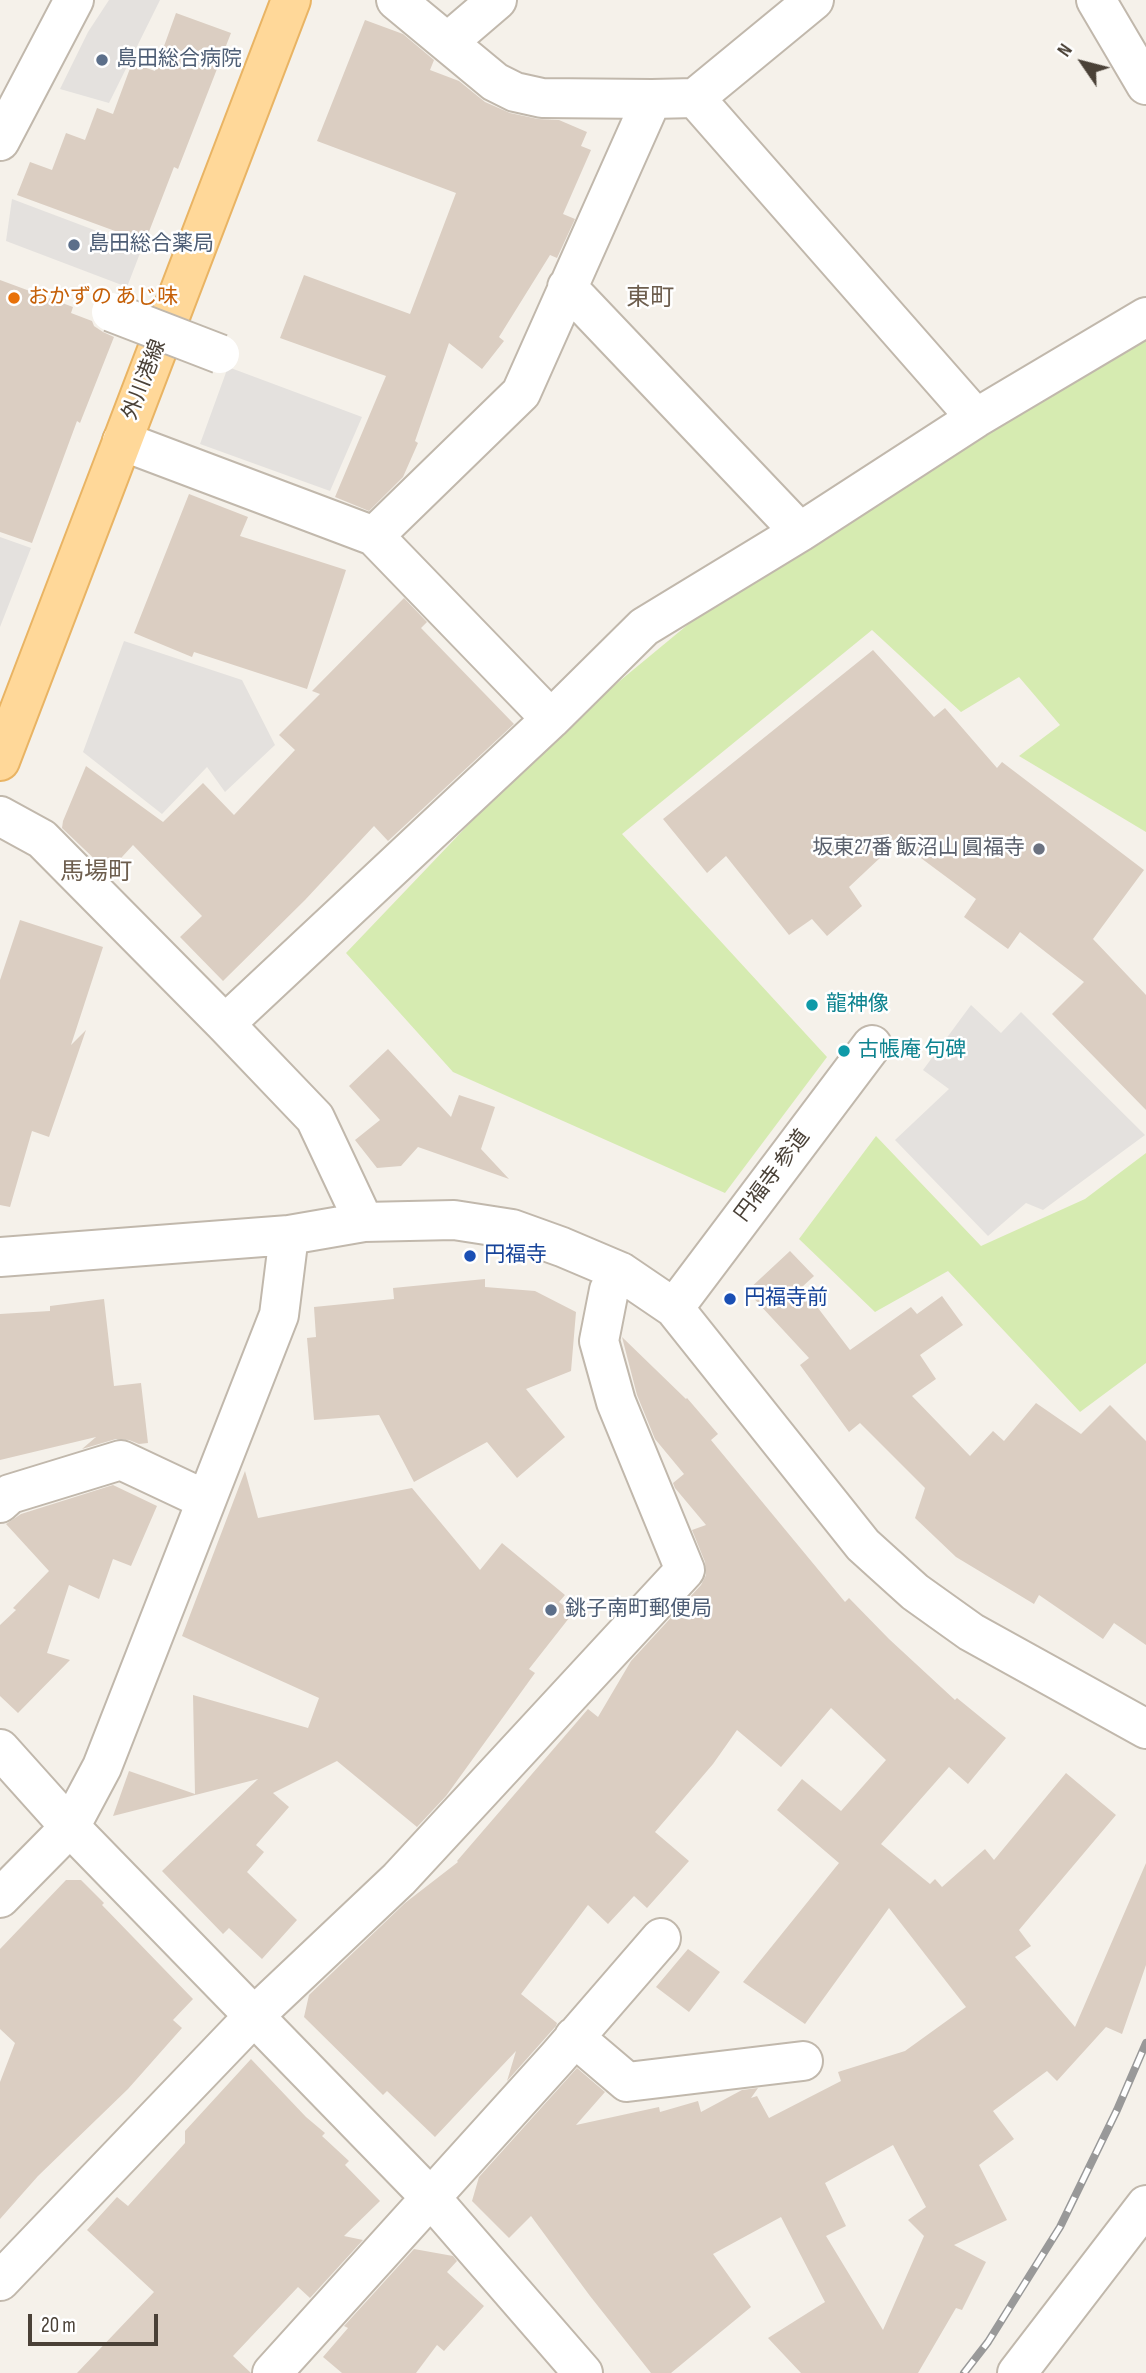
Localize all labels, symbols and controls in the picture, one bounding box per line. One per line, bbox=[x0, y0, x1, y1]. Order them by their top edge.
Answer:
north arrow bbox=[1048, 28, 1118, 98]
text: N bbox=[1053, 40, 1078, 61]
place label: 島田総合病院 bbox=[116, 47, 242, 73]
marker: 島田総合病院 bbox=[94, 52, 110, 68]
place label: 島田総合薬局 bbox=[88, 232, 214, 258]
marker: 島田総合薬局 bbox=[66, 237, 82, 253]
place label: おかずの あじ味 bbox=[28, 285, 178, 311]
district label: 東町 bbox=[626, 285, 674, 313]
marker: おかずの あじ味 bbox=[6, 290, 22, 306]
street label: 外川港線 bbox=[118, 336, 172, 424]
place label: 坂東27番 飯沼山 圓福寺 bbox=[812, 836, 1025, 862]
marker: 坂東27番 飯沼山 圓福寺 bbox=[1031, 841, 1047, 857]
district label: 馬場町 bbox=[60, 859, 132, 887]
place label: 龍神像 bbox=[826, 992, 889, 1018]
marker: 龍神像 bbox=[804, 997, 820, 1013]
place label: 古帳庵 句碑 bbox=[858, 1038, 966, 1064]
marker: 古帳庵 句碑 bbox=[836, 1043, 852, 1059]
street label: 円福寺 参道 bbox=[730, 1125, 816, 1227]
place label: 円福寺 bbox=[484, 1243, 547, 1269]
marker: 円福寺 bbox=[462, 1248, 478, 1264]
place label: 円福寺前 bbox=[744, 1286, 828, 1312]
marker: 円福寺前 bbox=[722, 1291, 738, 1307]
place label: 銚子南町郵便局 bbox=[565, 1597, 712, 1623]
marker: 銚子南町郵便局 bbox=[543, 1602, 559, 1618]
scale bar bbox=[32, 2300, 161, 2344]
text: 20 m bbox=[41, 2313, 76, 2338]

